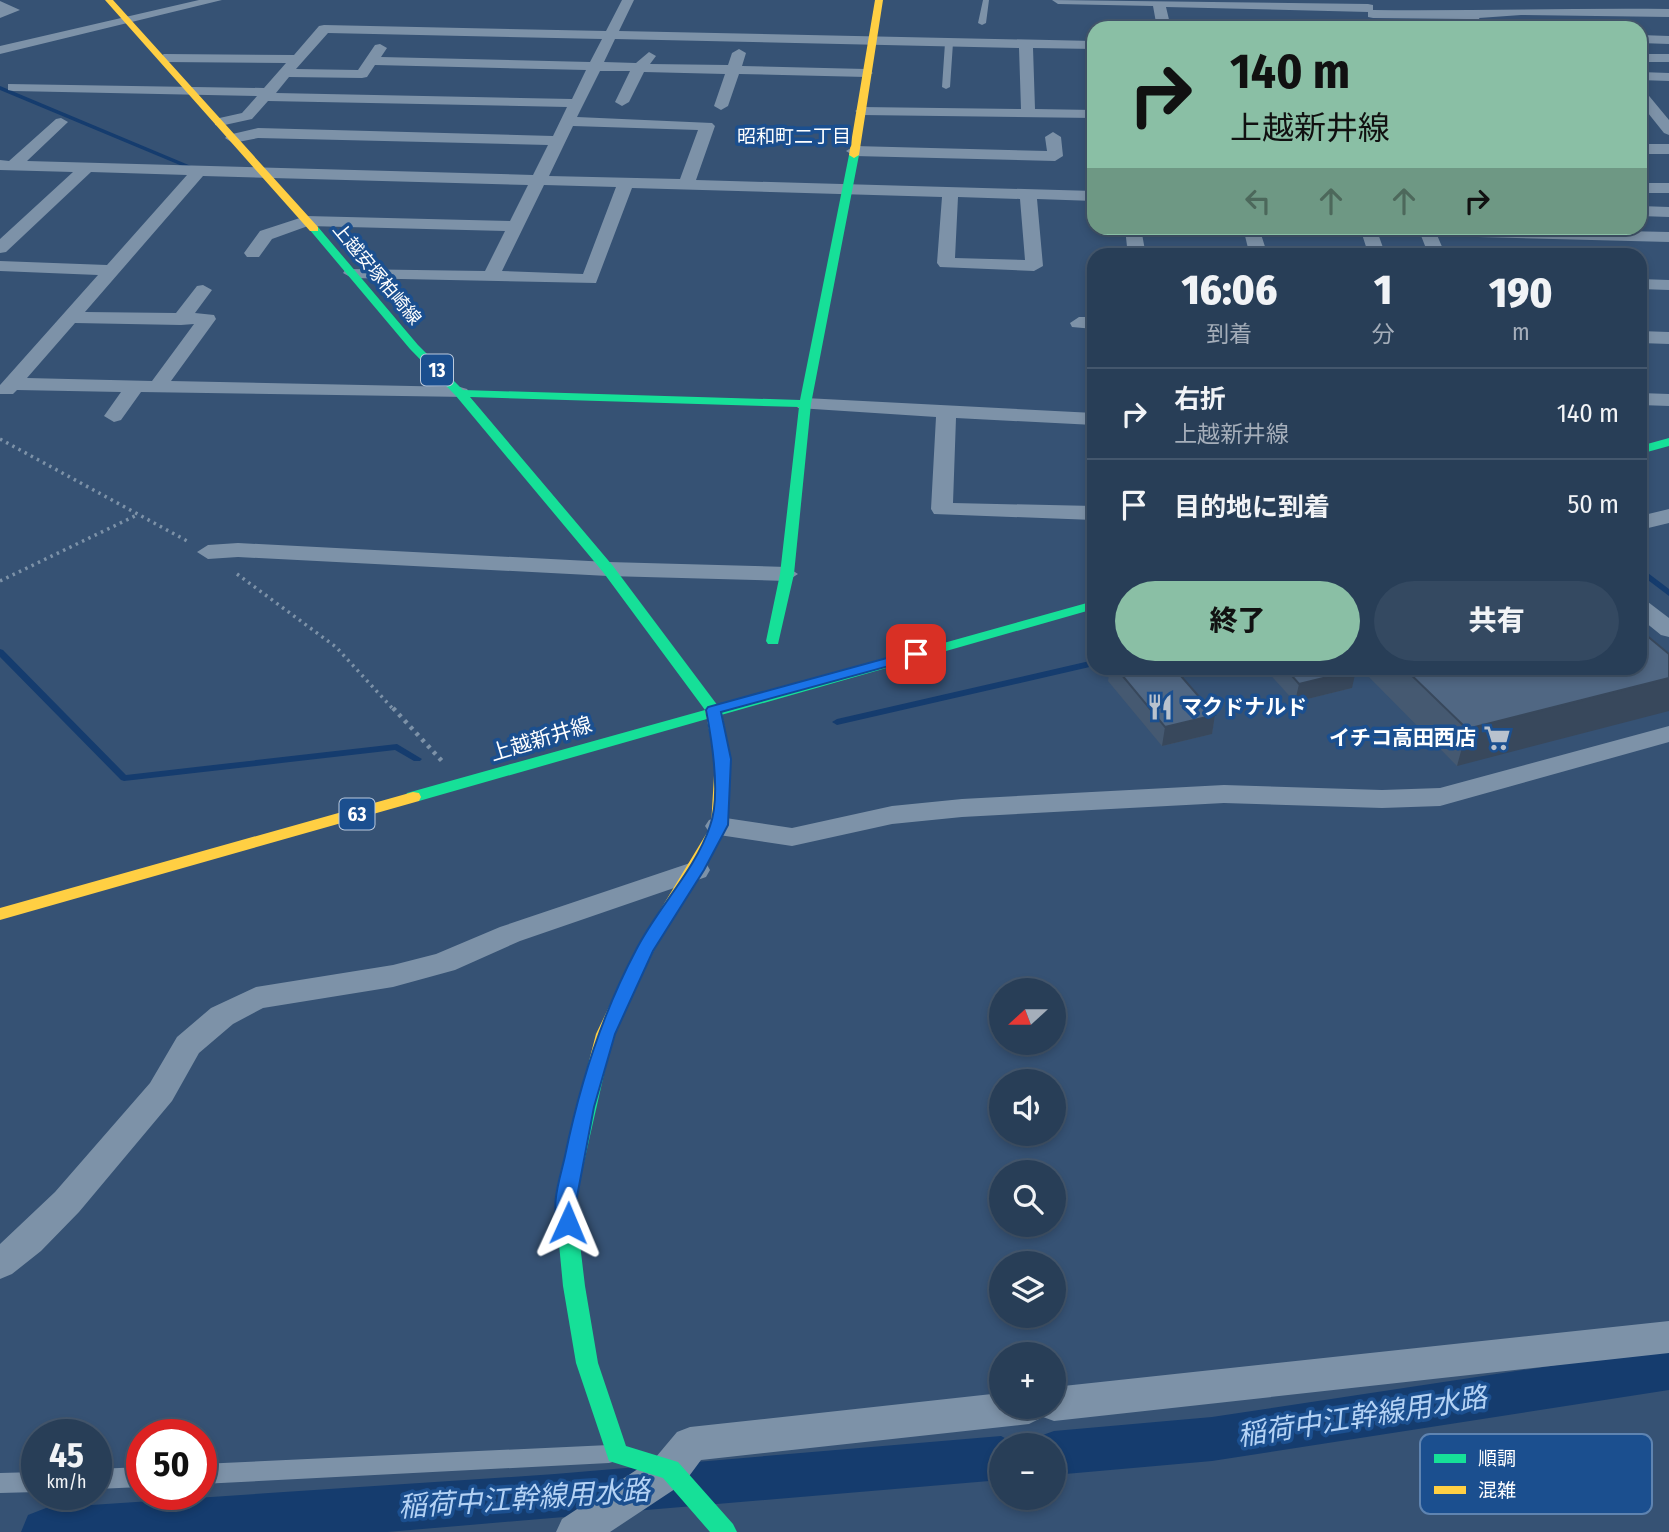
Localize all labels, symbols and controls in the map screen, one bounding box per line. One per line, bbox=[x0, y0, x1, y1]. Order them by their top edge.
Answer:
text: 140 m bbox=[1230, 42, 1350, 101]
icon: right bbox=[1115, 49, 1206, 140]
text: 上越新井線 bbox=[1230, 109, 1390, 147]
district label: 昭和町二丁目 bbox=[737, 125, 851, 148]
icon: left bbox=[1239, 182, 1277, 220]
icon: ahead bbox=[1312, 182, 1350, 220]
icon: ahead bbox=[1385, 182, 1423, 220]
icon: right bbox=[1458, 182, 1496, 220]
street label: 上越安塚柏崎線 bbox=[328, 219, 426, 329]
text: 16:06 bbox=[1181, 265, 1277, 315]
text: 1 bbox=[1374, 265, 1392, 315]
text: 190 bbox=[1489, 268, 1553, 318]
text: m bbox=[1512, 318, 1530, 346]
text: 到着 bbox=[1206, 320, 1252, 348]
text: 分 bbox=[1372, 320, 1395, 348]
road number: 13 bbox=[421, 354, 453, 386]
text: 右折 bbox=[1174, 384, 1226, 415]
icon: right bbox=[1115, 395, 1153, 433]
text: 140 m bbox=[1557, 398, 1619, 429]
text: 上越新井線 bbox=[1174, 420, 1289, 448]
icon: arrive bbox=[1115, 486, 1153, 524]
text: 50 m bbox=[1567, 489, 1619, 520]
text: 目的地に到着 bbox=[1174, 492, 1330, 523]
button: 終了 bbox=[1115, 581, 1360, 661]
button: 共有 bbox=[1374, 581, 1619, 661]
pin bbox=[886, 624, 946, 684]
icon: arrive bbox=[897, 635, 935, 673]
restaurant icon: マクドナルド bbox=[1145, 692, 1175, 722]
place label: マクドナルド bbox=[1181, 694, 1307, 720]
street label: 上越新井線 bbox=[487, 711, 595, 767]
supermarket icon: イチコ高田西店 bbox=[1482, 723, 1512, 753]
place label: イチコ高田西店 bbox=[1329, 725, 1476, 751]
road number: 63 bbox=[340, 799, 374, 830]
north arrow bbox=[989, 978, 1066, 1055]
map controls bbox=[989, 978, 1066, 1510]
button: sound bbox=[989, 1069, 1066, 1146]
button: search bbox=[989, 1160, 1066, 1237]
position arrow bbox=[531, 1186, 605, 1260]
button: layers bbox=[989, 1251, 1066, 1328]
button: + bbox=[989, 1342, 1066, 1419]
water label: 稲荷中江幹線用水路 bbox=[1235, 1380, 1491, 1453]
speed limit sign: 50 bbox=[126, 1419, 217, 1510]
button: − bbox=[989, 1433, 1066, 1510]
text: 45 bbox=[49, 1434, 84, 1476]
legend bbox=[1420, 1434, 1652, 1514]
text: 順調 bbox=[1478, 1447, 1516, 1470]
text: km/h bbox=[46, 1471, 87, 1493]
water label: 稲荷中江幹線用水路 bbox=[397, 1473, 653, 1524]
text: 混雑 bbox=[1478, 1479, 1516, 1502]

